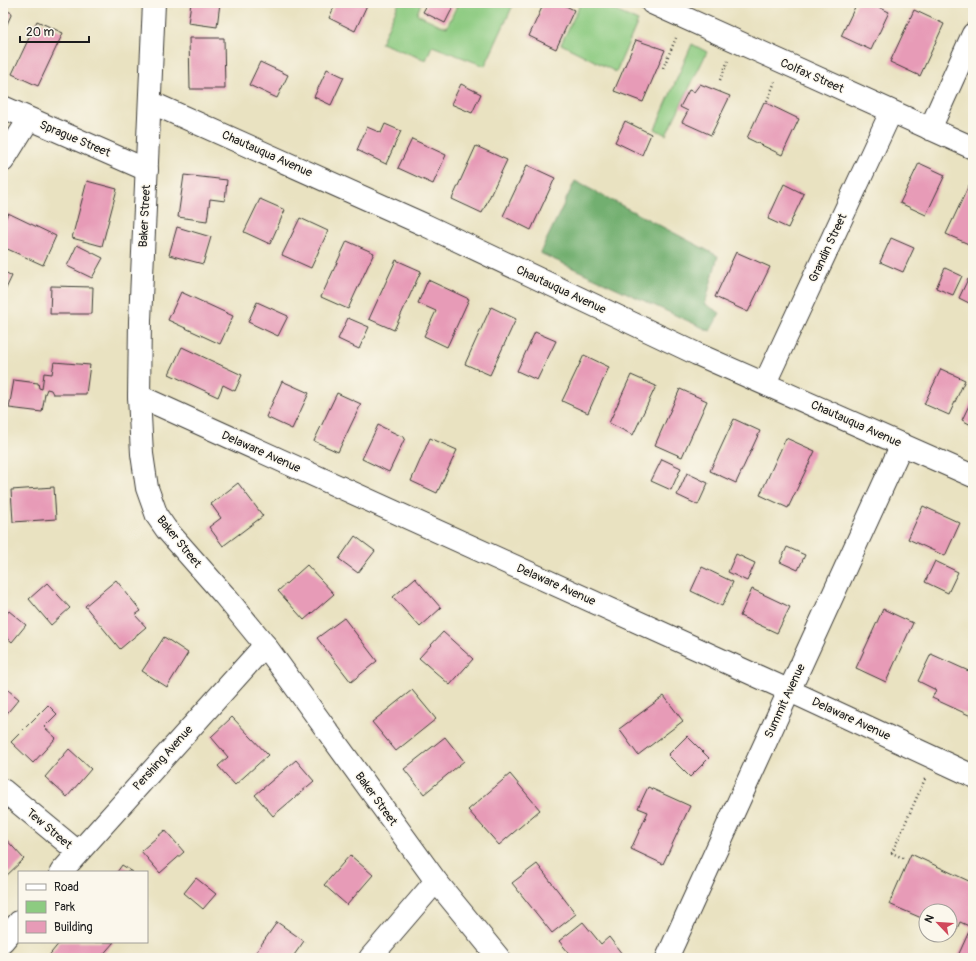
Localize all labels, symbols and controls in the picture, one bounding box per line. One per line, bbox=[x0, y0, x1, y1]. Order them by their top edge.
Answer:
scale bar bbox=[20, 18, 89, 44]
text: 20 m bbox=[26, 25, 55, 40]
street label: Colfax Street bbox=[778, 55, 846, 97]
street label: Sprague Street bbox=[37, 117, 113, 161]
street label: Chautauqua Avenue bbox=[219, 127, 315, 181]
street label: Baker Street bbox=[136, 184, 154, 248]
street label: Grandin Street bbox=[806, 211, 851, 285]
street label: Chautauqua Avenue bbox=[514, 263, 608, 317]
street label: Chautauqua Avenue bbox=[808, 397, 904, 451]
street label: Delaware Avenue bbox=[219, 428, 303, 476]
street label: Baker Street bbox=[153, 513, 205, 571]
street label: Delaware Avenue bbox=[514, 561, 598, 609]
street label: Summit Avenue bbox=[761, 661, 809, 741]
street label: Delaware Avenue bbox=[809, 694, 893, 744]
street label: Pershing Avenue bbox=[130, 722, 196, 794]
street label: Baker Street bbox=[351, 769, 401, 829]
street label: Tew Street bbox=[23, 806, 75, 853]
legend bbox=[18, 871, 148, 943]
text: Road bbox=[54, 880, 79, 895]
text: Park bbox=[54, 900, 75, 915]
north arrow bbox=[918, 903, 958, 943]
text: N bbox=[922, 912, 937, 925]
text: Building bbox=[54, 920, 93, 935]

